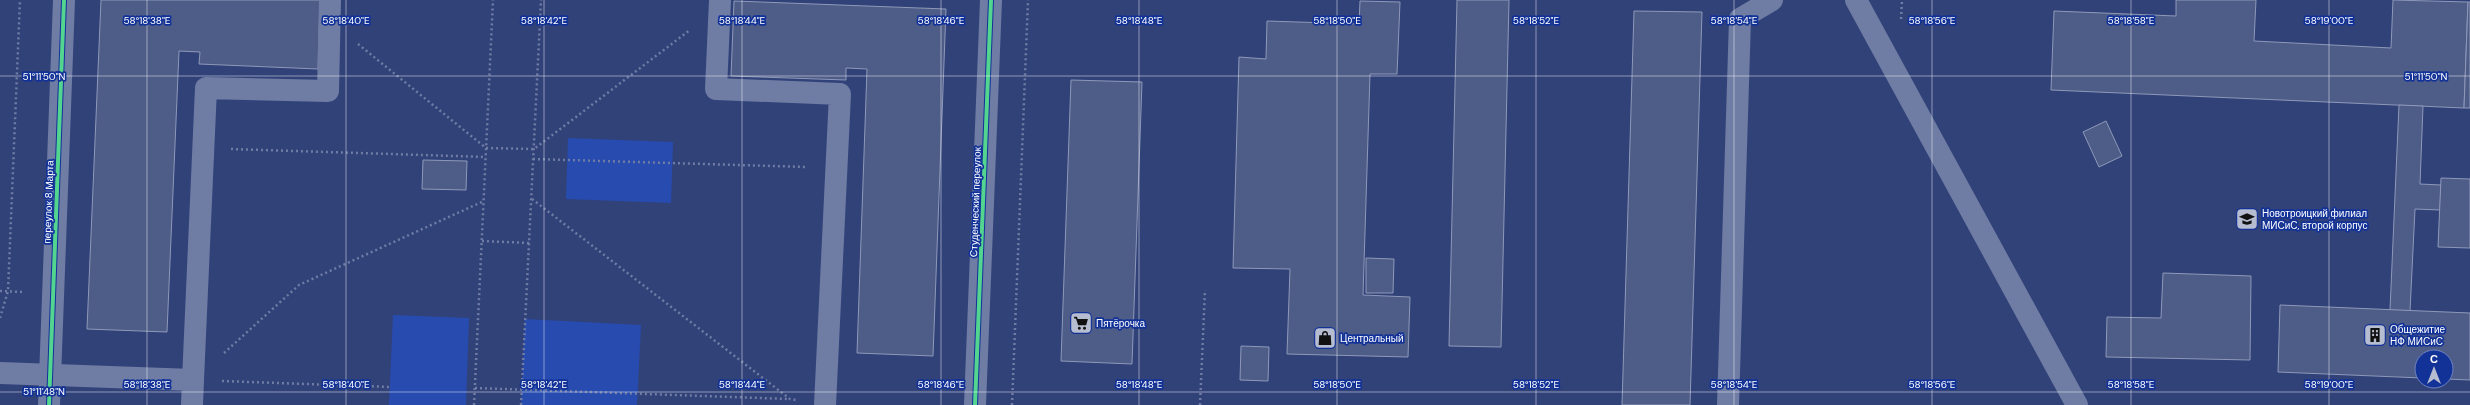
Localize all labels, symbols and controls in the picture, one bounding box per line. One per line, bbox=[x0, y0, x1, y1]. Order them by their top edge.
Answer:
text: 58°18'38"E bbox=[124, 14, 171, 27]
text: 58°18'40"E bbox=[322, 14, 370, 27]
text: 58°18'42"E bbox=[521, 14, 567, 27]
text: 58°18'44"E bbox=[719, 14, 766, 27]
text: 58°18'46"E bbox=[918, 14, 965, 27]
text: 58°18'48"E bbox=[1116, 14, 1163, 27]
text: 58°18'50"E bbox=[1313, 14, 1361, 27]
text: 58°18'52"E bbox=[1513, 14, 1560, 27]
text: 58°18'54"E bbox=[1711, 14, 1758, 27]
text: 58°18'56"E bbox=[1908, 14, 1956, 27]
text: 58°18'58"E bbox=[2108, 14, 2155, 27]
text: 58°19'00"E bbox=[2305, 14, 2354, 27]
text: 51°11'50"N bbox=[23, 70, 66, 83]
text: 51°11'50"N bbox=[2405, 70, 2448, 83]
street label: Студенческий переулок bbox=[967, 146, 984, 257]
street label: переулок 8 Марта bbox=[41, 160, 56, 244]
school or university icon: Новотроицкий филиал МИСиС, второй корпус bbox=[2234, 206, 2260, 232]
place label: Новотроицкий филиал МИСиС, второй корпус bbox=[2262, 207, 2367, 232]
supermarket icon: Пятёрочка bbox=[1068, 310, 1094, 336]
place label: Пятёрочка bbox=[1096, 317, 1145, 330]
building icon: Общежитие НФ МИСиС bbox=[2362, 322, 2388, 348]
place label: Общежитие НФ МИСиС bbox=[2390, 323, 2446, 348]
shop icon: Центральный bbox=[1312, 325, 1338, 351]
place label: Центральный bbox=[1340, 332, 1404, 345]
north arrow bbox=[2414, 349, 2454, 389]
text: С bbox=[2430, 352, 2438, 366]
text: 58°18'38"E bbox=[124, 378, 171, 391]
text: 58°18'40"E bbox=[322, 378, 370, 391]
text: 58°18'42"E bbox=[521, 378, 567, 391]
text: 58°18'44"E bbox=[719, 378, 766, 391]
text: 58°18'46"E bbox=[918, 378, 965, 391]
text: 58°18'48"E bbox=[1116, 378, 1163, 391]
text: 58°18'50"E bbox=[1313, 378, 1361, 391]
text: 58°18'52"E bbox=[1513, 378, 1560, 391]
text: 58°18'54"E bbox=[1711, 378, 1758, 391]
text: 58°18'56"E bbox=[1908, 378, 1956, 391]
text: 58°18'58"E bbox=[2108, 378, 2155, 391]
text: 58°19'00"E bbox=[2305, 378, 2354, 391]
text: 51°11'48"N bbox=[23, 385, 65, 398]

